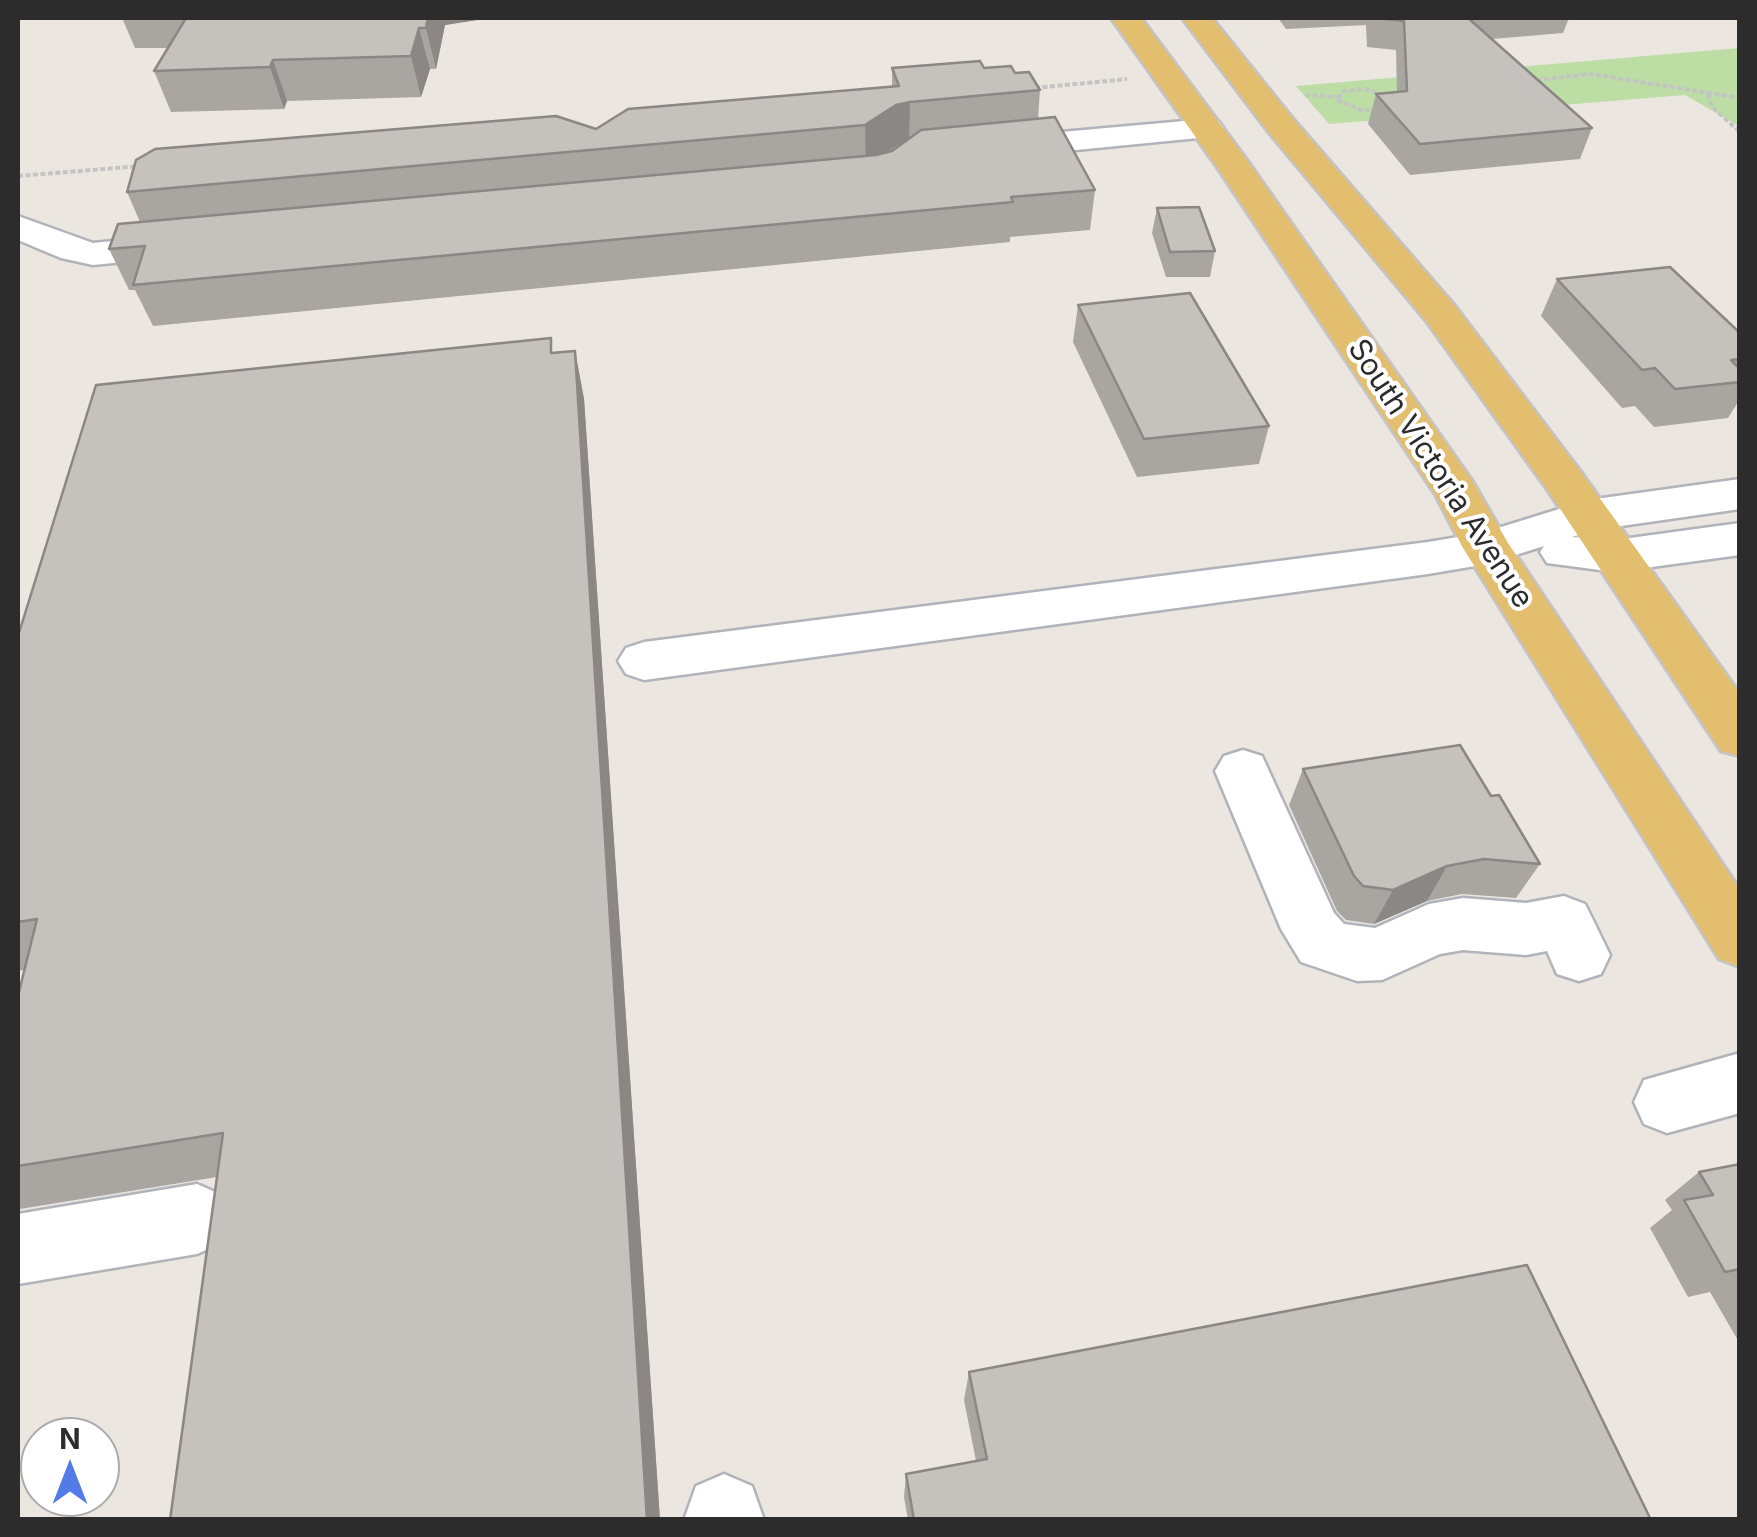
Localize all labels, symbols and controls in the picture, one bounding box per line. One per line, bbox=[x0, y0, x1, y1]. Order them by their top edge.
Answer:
street label: South Victoria Avenue bbox=[1340, 333, 1540, 615]
north arrow bbox=[20, 1417, 120, 1517]
text: N bbox=[59, 1422, 81, 1456]

